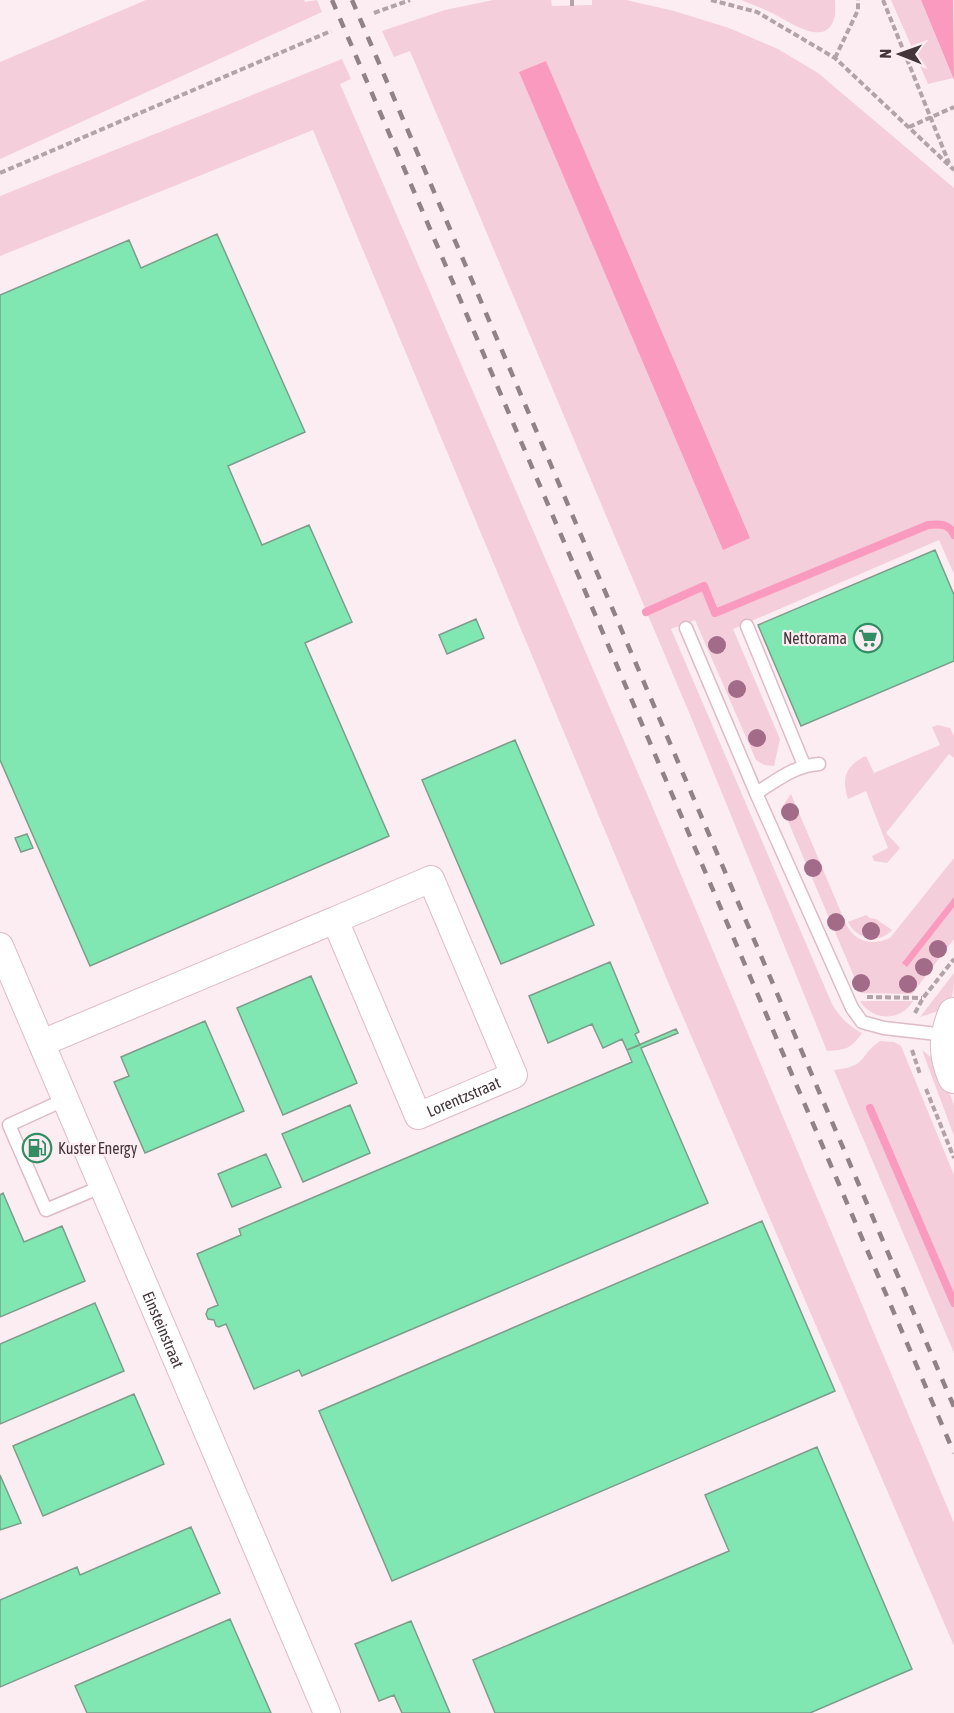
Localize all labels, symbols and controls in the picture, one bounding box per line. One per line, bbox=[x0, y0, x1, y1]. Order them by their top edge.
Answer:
north arrow bbox=[870, 24, 930, 84]
text: N bbox=[876, 49, 894, 59]
supermarket icon: Nettorama bbox=[852, 622, 884, 654]
place label: Nettorama bbox=[783, 629, 847, 647]
street label: Lorentzstraat bbox=[424, 1073, 503, 1120]
fuel station icon: Kuster Energy bbox=[21, 1132, 53, 1164]
place label: Kuster Energy bbox=[58, 1139, 138, 1158]
street label: Einsteinstraat bbox=[139, 1289, 188, 1371]

